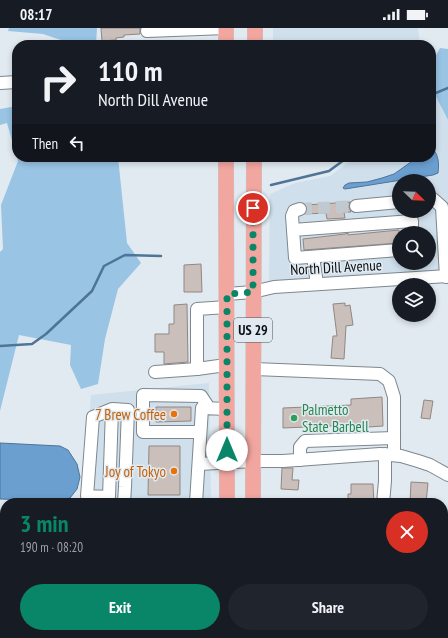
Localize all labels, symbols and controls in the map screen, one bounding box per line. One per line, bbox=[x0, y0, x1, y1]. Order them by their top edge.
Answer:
text: 08:17 bbox=[20, 5, 52, 24]
text: 110 m bbox=[98, 52, 162, 89]
icon: right bbox=[32, 56, 84, 108]
text: North Dill Avenue bbox=[98, 88, 208, 111]
icon: left bbox=[66, 132, 88, 154]
text: Then bbox=[32, 134, 58, 153]
north arrow bbox=[392, 174, 436, 218]
map controls bbox=[392, 174, 436, 322]
pin bbox=[236, 191, 270, 225]
icon: arrive bbox=[242, 197, 264, 219]
button: search bbox=[392, 226, 436, 270]
street label: North Dill Avenue bbox=[290, 255, 382, 279]
button: layers bbox=[392, 278, 436, 322]
road number: US 29 bbox=[234, 318, 272, 342]
place label: Palmetto State Barbell bbox=[302, 400, 369, 436]
place label: 7 Brew Coffee bbox=[95, 405, 166, 424]
marker: 7 Brew Coffee bbox=[169, 409, 179, 419]
marker: Palmetto State Barbell bbox=[289, 413, 299, 423]
position arrow bbox=[206, 429, 248, 471]
place label: Joy of Tokyo bbox=[104, 462, 166, 481]
marker: Joy of Tokyo bbox=[169, 466, 179, 476]
text: 3 min bbox=[20, 508, 68, 539]
button: close bbox=[386, 511, 428, 553]
text: 190 m · 08:20 bbox=[20, 539, 83, 556]
button: Exit bbox=[20, 584, 220, 630]
button: Share bbox=[228, 584, 428, 630]

